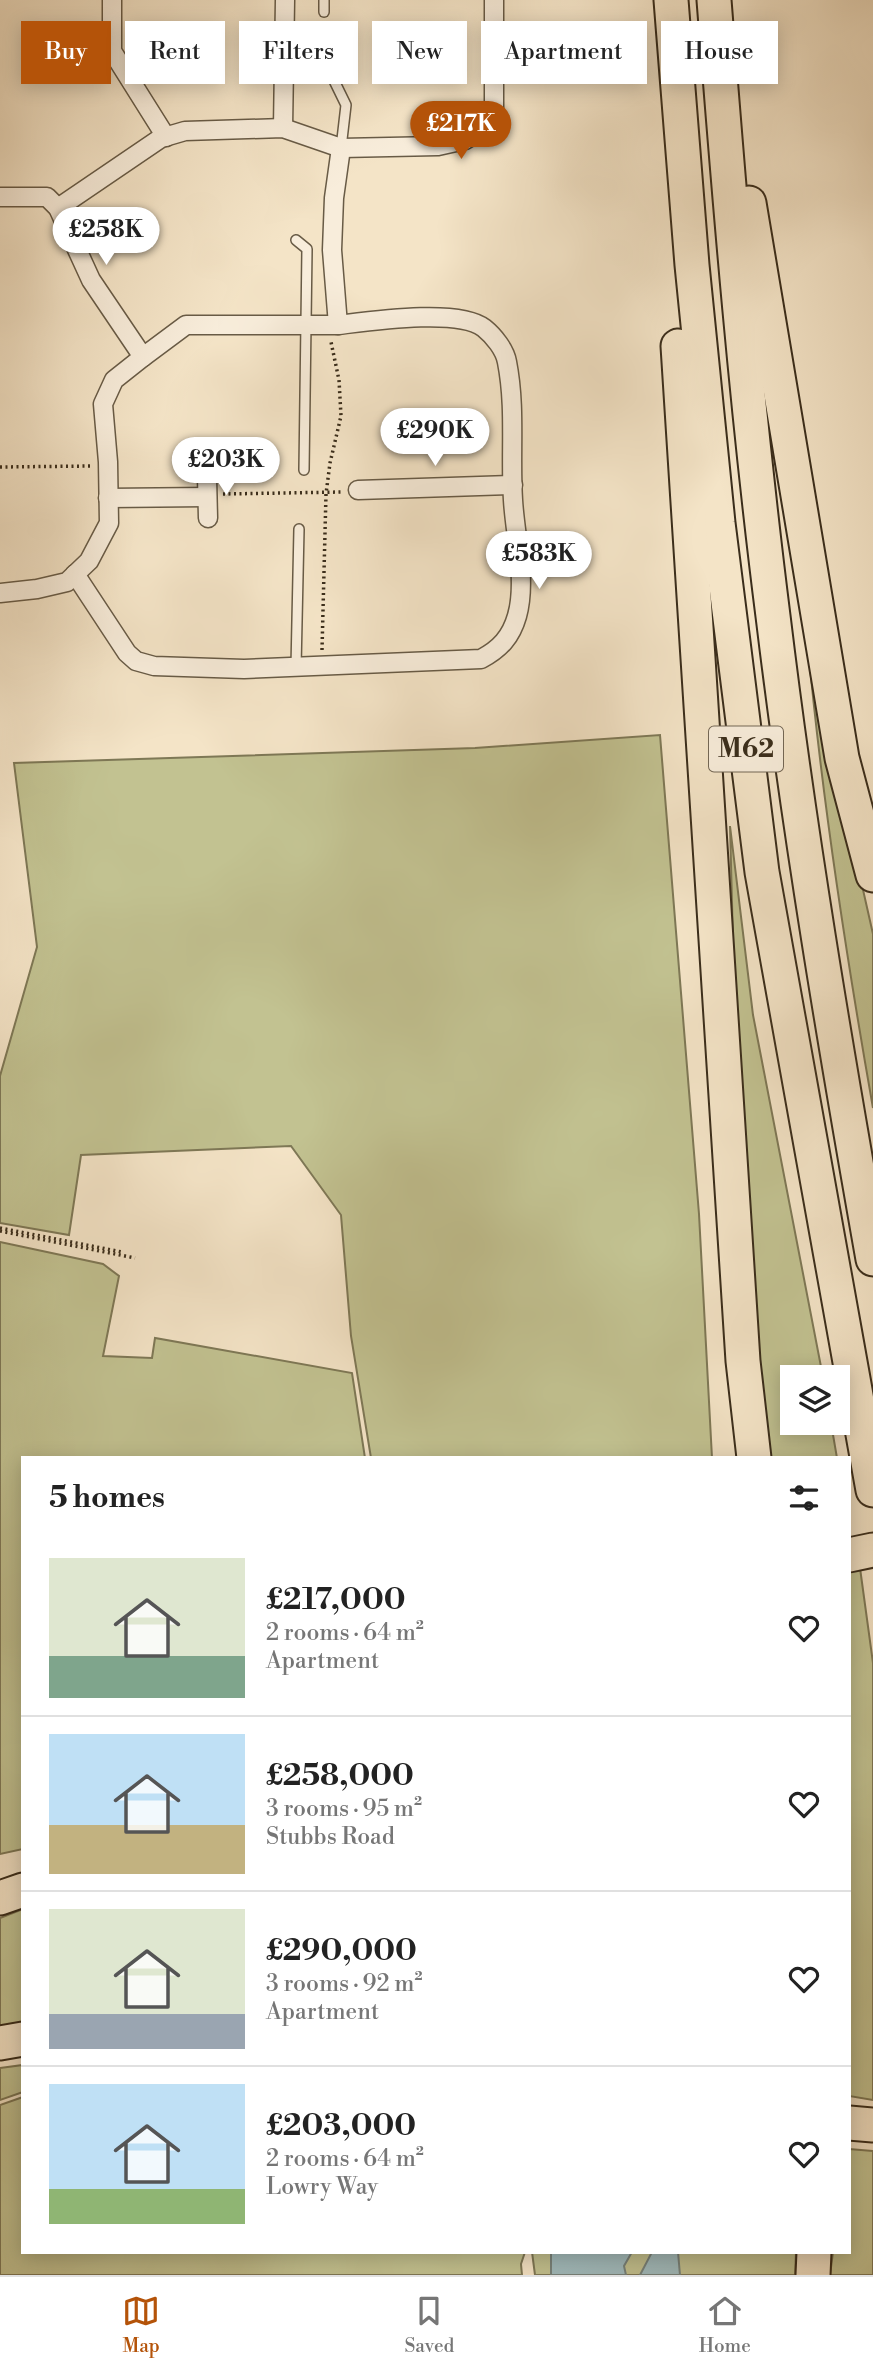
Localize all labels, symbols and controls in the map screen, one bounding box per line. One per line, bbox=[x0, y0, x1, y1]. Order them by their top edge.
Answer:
chip: Buy bbox=[21, 21, 111, 84]
chip: Rent bbox=[125, 21, 225, 84]
chip: Filters bbox=[239, 21, 358, 84]
chip: New bbox=[372, 21, 467, 84]
chip: Apartment bbox=[481, 21, 647, 84]
chip: House bbox=[661, 21, 778, 84]
pin: £217K bbox=[412, 102, 510, 161]
text: £217K bbox=[426, 110, 496, 138]
pin: £258K bbox=[57, 208, 155, 267]
text: £258K bbox=[69, 216, 143, 244]
pin: £290K bbox=[386, 408, 484, 468]
text: £290K bbox=[396, 417, 474, 445]
pin: £203K bbox=[177, 438, 275, 497]
text: £203K bbox=[188, 446, 264, 474]
pin: £583K bbox=[490, 532, 588, 591]
text: £583K bbox=[502, 540, 576, 568]
road number: M62 bbox=[709, 726, 783, 772]
map controls bbox=[780, 1365, 850, 1435]
button: layers bbox=[780, 1365, 850, 1435]
text: 5 homes bbox=[49, 1479, 165, 1517]
icon: filters bbox=[785, 1479, 823, 1517]
text: £217,000 bbox=[266, 1581, 406, 1619]
icon: home bbox=[105, 1586, 189, 1670]
icon: heart bbox=[785, 1609, 823, 1647]
text: 2 rooms · 64 m² bbox=[266, 1619, 424, 1647]
text: Apartment bbox=[266, 1647, 379, 1675]
text: £258,000 bbox=[266, 1757, 414, 1795]
icon: home bbox=[105, 1762, 189, 1846]
icon: heart bbox=[785, 1785, 823, 1823]
text: 3 rooms · 95 m² bbox=[266, 1795, 422, 1823]
text: Stubbs Road bbox=[266, 1823, 395, 1851]
text: £290,000 bbox=[266, 1932, 417, 1970]
icon: home bbox=[105, 1937, 189, 2021]
icon: heart bbox=[785, 1960, 823, 1998]
text: 3 rooms · 92 m² bbox=[266, 1970, 422, 1998]
text: Apartment bbox=[266, 1998, 379, 2026]
text: £203,000 bbox=[266, 2107, 416, 2145]
icon: home bbox=[105, 2112, 189, 2196]
icon: heart bbox=[785, 2135, 823, 2173]
text: 2 rooms · 64 m² bbox=[266, 2145, 424, 2173]
text: Lowry Way bbox=[266, 2173, 378, 2201]
tab: Map bbox=[122, 2292, 160, 2358]
tab: Saved bbox=[404, 2292, 454, 2358]
tab: Home bbox=[699, 2292, 751, 2358]

